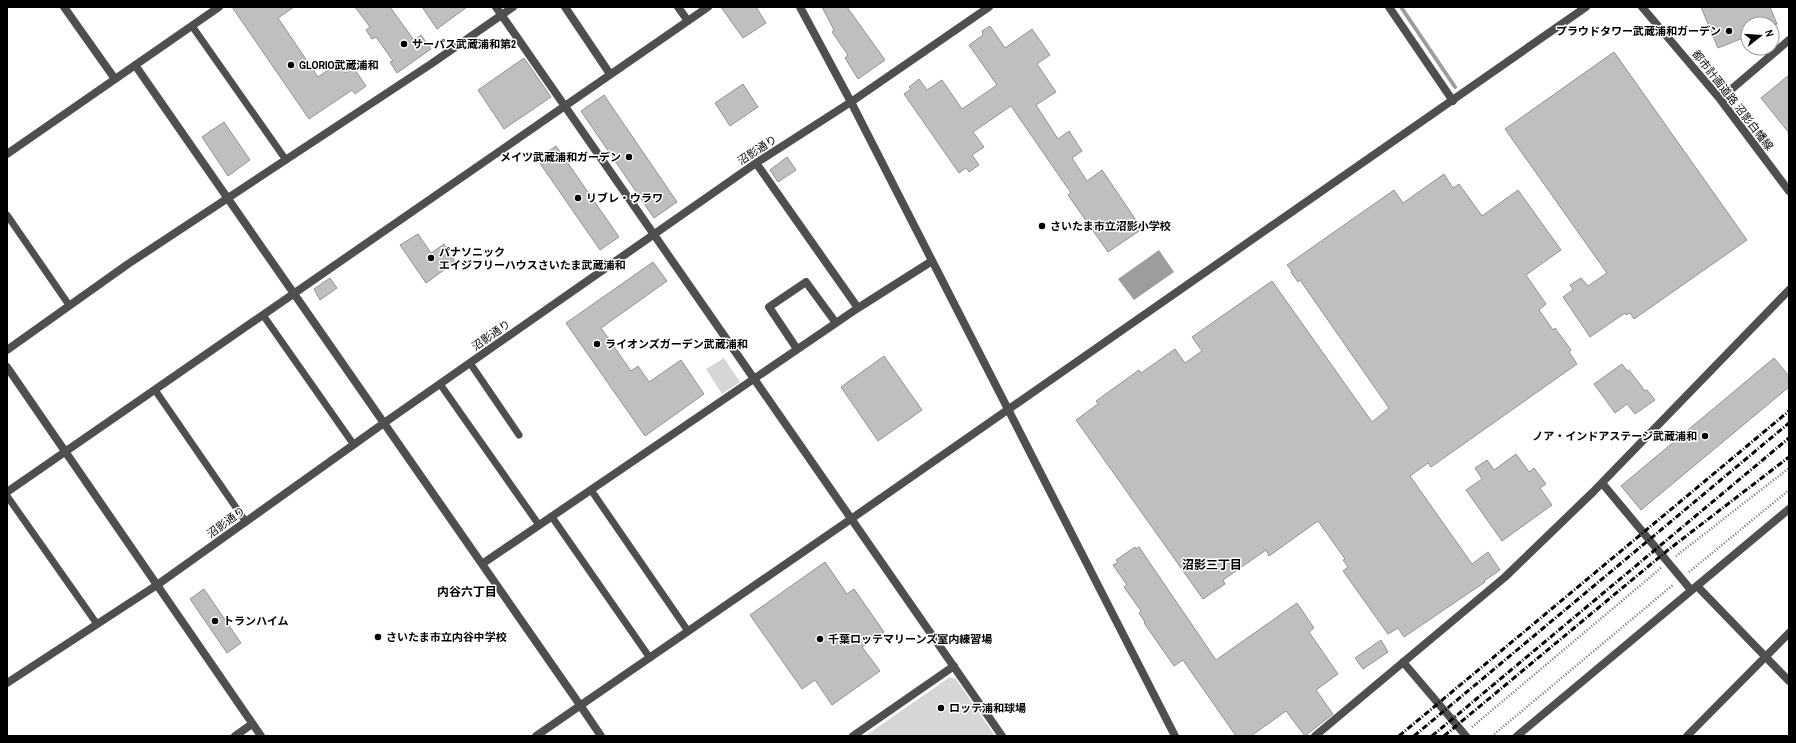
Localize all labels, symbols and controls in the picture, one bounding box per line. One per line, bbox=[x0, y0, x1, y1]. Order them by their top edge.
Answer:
north arrow bbox=[1740, 16, 1780, 56]
place label: プラウドタワー武蔵浦和ガーデン bbox=[1556, 24, 1721, 38]
marker: プラウドタワー武蔵浦和ガーデン bbox=[1724, 26, 1734, 36]
text: N bbox=[1762, 28, 1777, 38]
place label: サーパス武蔵浦和第2 bbox=[412, 37, 516, 51]
marker: サーパス武蔵浦和第2 bbox=[399, 39, 409, 49]
street label: 都市計画道路 沼影白幡線 bbox=[1689, 47, 1777, 153]
place label: GLORIO武蔵浦和 bbox=[299, 58, 379, 72]
marker: GLORIO武蔵浦和 bbox=[286, 60, 296, 70]
street label: 沼影通り bbox=[735, 132, 779, 168]
place label: メイツ武蔵浦和ガーデン bbox=[500, 150, 621, 164]
marker: メイツ武蔵浦和ガーデン bbox=[624, 152, 634, 162]
place label: リブレ・ウラワ bbox=[586, 191, 663, 205]
marker: リブレ・ウラワ bbox=[573, 193, 583, 203]
place label: さいたま市立沼影小学校 bbox=[1050, 219, 1171, 233]
marker: さいたま市立沼影小学校 bbox=[1037, 221, 1047, 231]
place label: パナソニック エイジフリーハウスさいたま武蔵浦和 bbox=[439, 245, 625, 272]
marker: パナソニック エイジフリーハウスさいたま武蔵浦和 bbox=[426, 253, 436, 263]
street label: 沼影通り bbox=[469, 317, 513, 353]
place label: ライオンズガーデン武蔵浦和 bbox=[605, 337, 748, 351]
marker: ライオンズガーデン武蔵浦和 bbox=[592, 339, 602, 349]
place label: ノア・インドアステージ武蔵浦和 bbox=[1532, 429, 1697, 443]
marker: ノア・インドアステージ武蔵浦和 bbox=[1700, 431, 1710, 441]
street label: 沼影通り bbox=[204, 503, 248, 541]
district label: 沼影三丁目 bbox=[1182, 557, 1242, 573]
district label: 内谷六丁目 bbox=[437, 584, 497, 600]
place label: トランハイム bbox=[223, 614, 289, 628]
marker: トランハイム bbox=[210, 616, 220, 626]
place label: さいたま市立内谷中学校 bbox=[386, 630, 507, 644]
marker: さいたま市立内谷中学校 bbox=[373, 632, 383, 642]
place label: 千葉ロッテマリーンズ室内練習場 bbox=[828, 632, 992, 646]
marker: 千葉ロッテマリーンズ室内練習場 bbox=[815, 634, 825, 644]
place label: ロッテ浦和球場 bbox=[949, 701, 1026, 715]
marker: ロッテ浦和球場 bbox=[936, 703, 946, 713]

